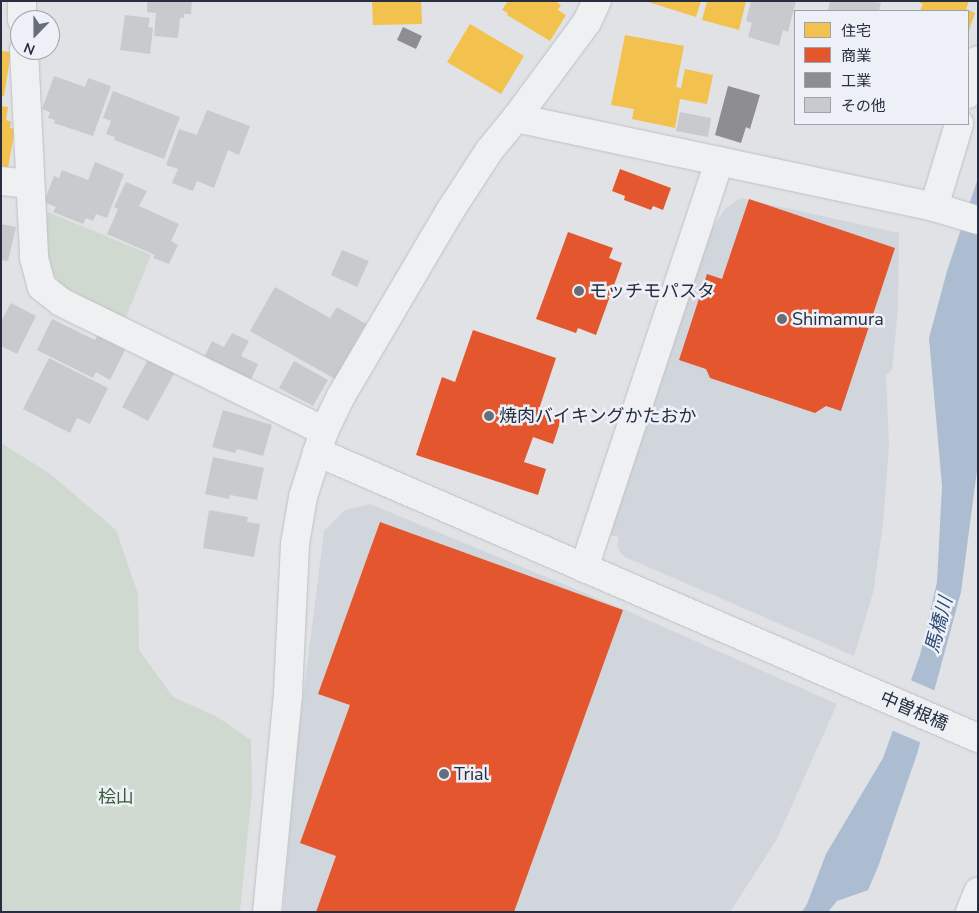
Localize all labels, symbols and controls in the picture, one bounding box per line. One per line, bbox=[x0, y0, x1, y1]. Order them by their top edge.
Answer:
north arrow bbox=[10, 10, 60, 60]
legend bbox=[794, 10, 969, 125]
text: 住宅 bbox=[841, 21, 871, 41]
text: N bbox=[21, 38, 38, 59]
text: 商業 bbox=[841, 46, 871, 66]
text: 工業 bbox=[841, 71, 871, 91]
text: その他 bbox=[841, 96, 886, 116]
place label: モッチモパスタ bbox=[589, 280, 715, 302]
marker: モッチモパスタ bbox=[573, 285, 585, 297]
place label: Shimamura bbox=[792, 308, 884, 330]
marker: Shimamura bbox=[776, 313, 788, 325]
place label: 焼肉バイキングかたおか bbox=[499, 405, 697, 427]
marker: 焼肉バイキングかたおか bbox=[483, 410, 495, 422]
water label: 馬橋川 bbox=[922, 595, 958, 655]
street label: 中曽根橋 bbox=[877, 687, 951, 735]
place label: Trial bbox=[454, 763, 489, 785]
marker: Trial bbox=[438, 768, 450, 780]
park label: 桧山 bbox=[98, 786, 134, 808]

